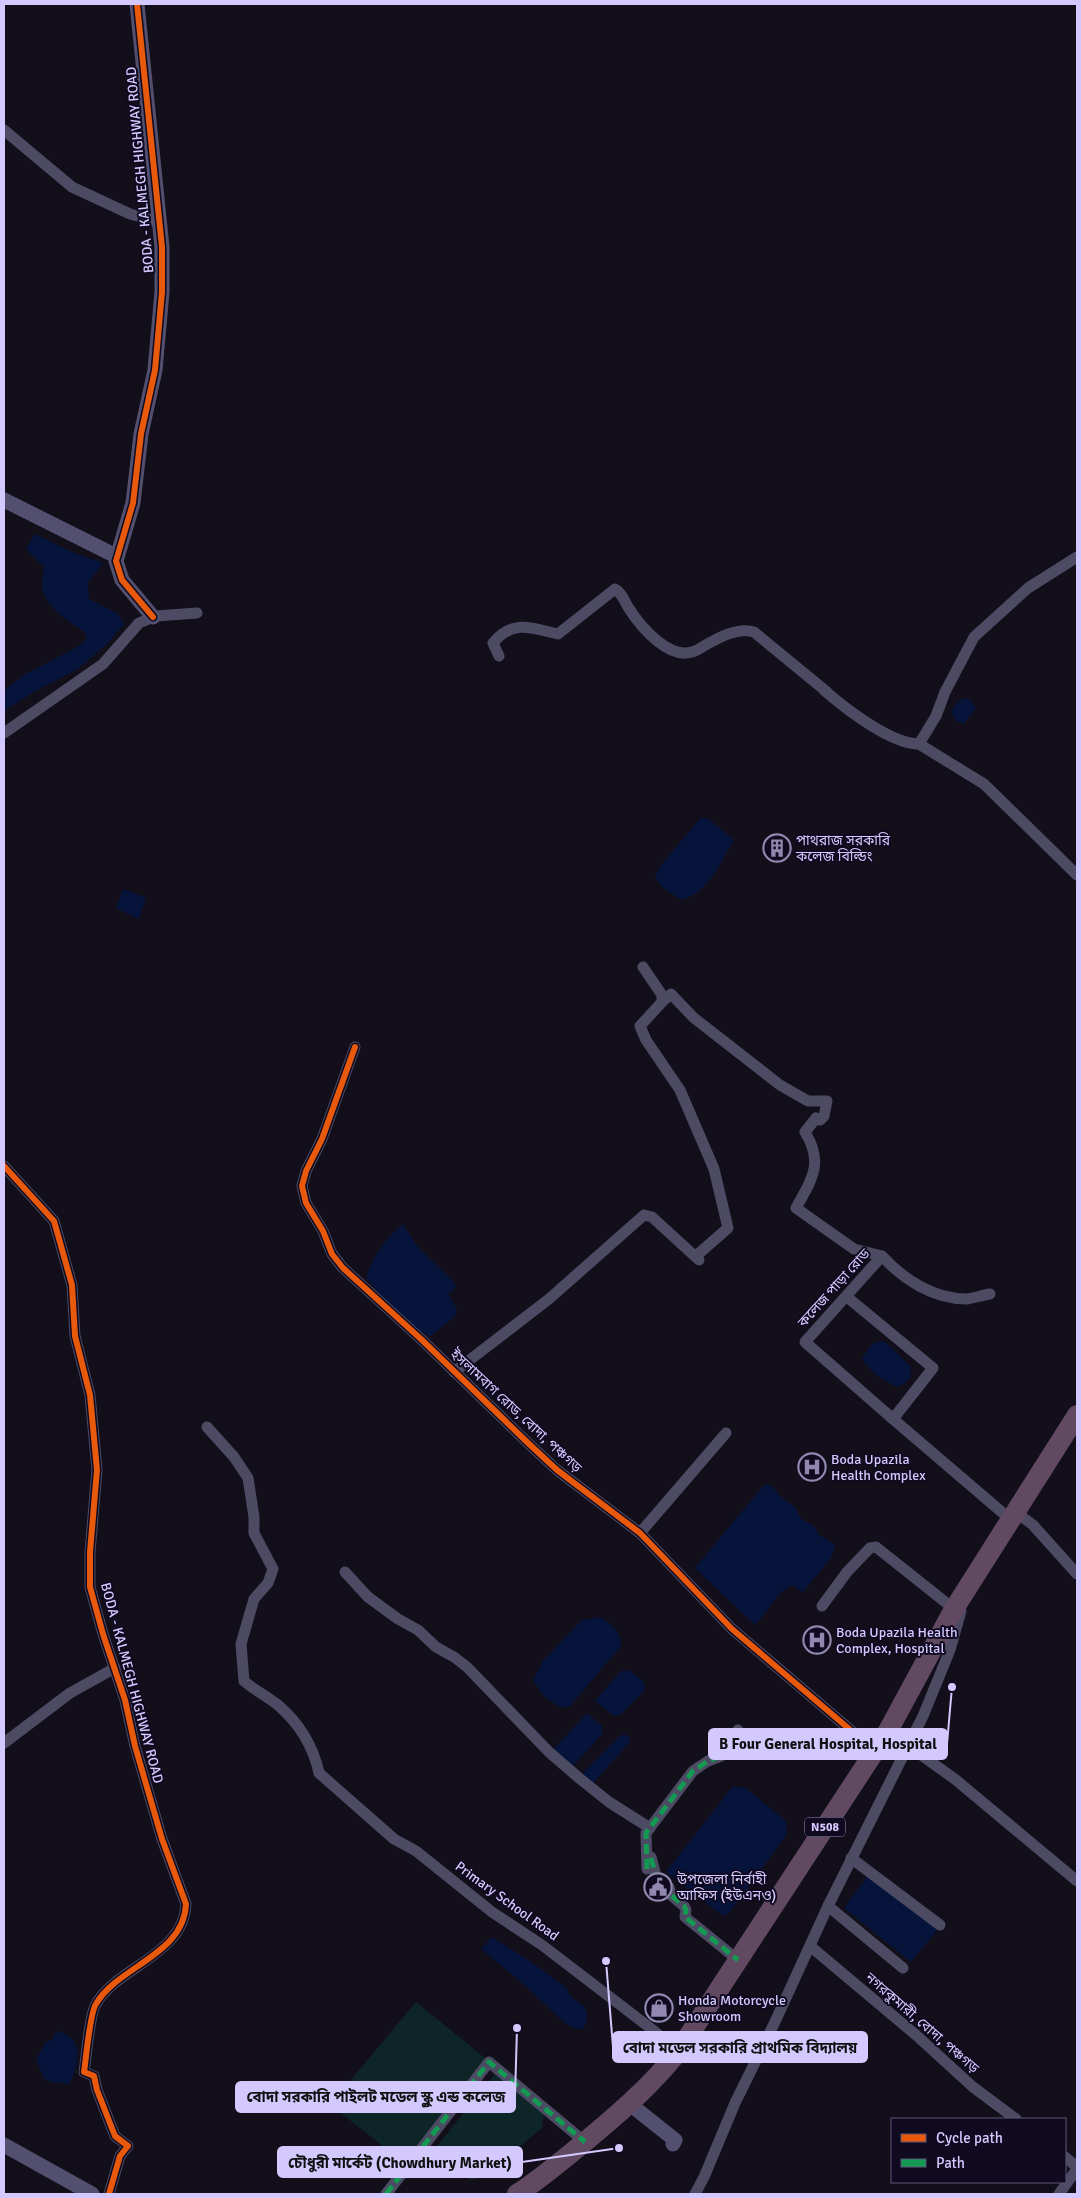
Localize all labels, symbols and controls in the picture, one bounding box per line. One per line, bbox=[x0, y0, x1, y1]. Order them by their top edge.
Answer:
street label: BODA - KALMEGH HIGHWAY ROAD bbox=[123, 66, 157, 274]
place label: পাথরাজ সরকারি কলেজ বিল্ডিং bbox=[795, 832, 891, 865]
building icon: পাথরাজ সরকারি কলেজ বিল্ডিং bbox=[762, 833, 792, 863]
street label: কলেজ পাড়া রোড bbox=[794, 1245, 874, 1331]
street label: ইসলামবাগ রোড, বোদা, পঞ্চগড় bbox=[446, 1345, 586, 1477]
place label: Boda Upazila Health Complex bbox=[831, 1451, 926, 1484]
hospital icon: Boda Upazila Health Complex bbox=[797, 1452, 827, 1482]
street label: BODA - KALMEGH HIGHWAY ROAD bbox=[97, 1581, 167, 1785]
place label: Boda Upazila Health Complex, Hospital bbox=[836, 1624, 958, 1657]
hospital icon: Boda Upazila Health Complex, Hospital bbox=[802, 1625, 832, 1655]
callout: B Four General Hospital, Hospital bbox=[709, 1729, 947, 1759]
text: B Four General Hospital, Hospital bbox=[719, 1735, 937, 1753]
road number: N508 bbox=[805, 1818, 845, 1836]
street label: Primary School Road bbox=[452, 1858, 562, 1944]
place label: উপজেলা নির্বাহী আফিস (ইউএনও) bbox=[676, 1870, 776, 1904]
public building icon: উপজেলা নির্বাহী আফিস (ইউএনও) bbox=[643, 1872, 673, 1902]
street label: নগরকুমারী, বোদা, পঞ্চগড় bbox=[861, 1968, 983, 2078]
place label: Honda Motorcycle Showroom bbox=[678, 1992, 786, 2025]
shop icon: Honda Motorcycle Showroom bbox=[644, 1993, 674, 2023]
callout: বোদা মডেল সরকারি প্রাথমিক বিদ্যালয় bbox=[613, 2032, 867, 2062]
text: বোদা মডেল সরকারি প্রাথমিক বিদ্যালয় bbox=[623, 2039, 858, 2057]
callout: বোদা সরকারি পাইলট মডেল স্কুল এন্ড কলেজ bbox=[236, 2082, 515, 2112]
text: বোদা সরকারি পাইলট মডেল স্কুল এন্ড কলেজ bbox=[246, 2088, 506, 2108]
legend bbox=[891, 2118, 1066, 2183]
text: Cycle path bbox=[936, 2129, 1003, 2147]
callout: চৌধুরী মার্কেট (Chowdhury Market) bbox=[278, 2147, 522, 2177]
text: চৌধুরী মার্কেট (Chowdhury Market) bbox=[288, 2153, 512, 2173]
text: Path bbox=[936, 2154, 965, 2172]

